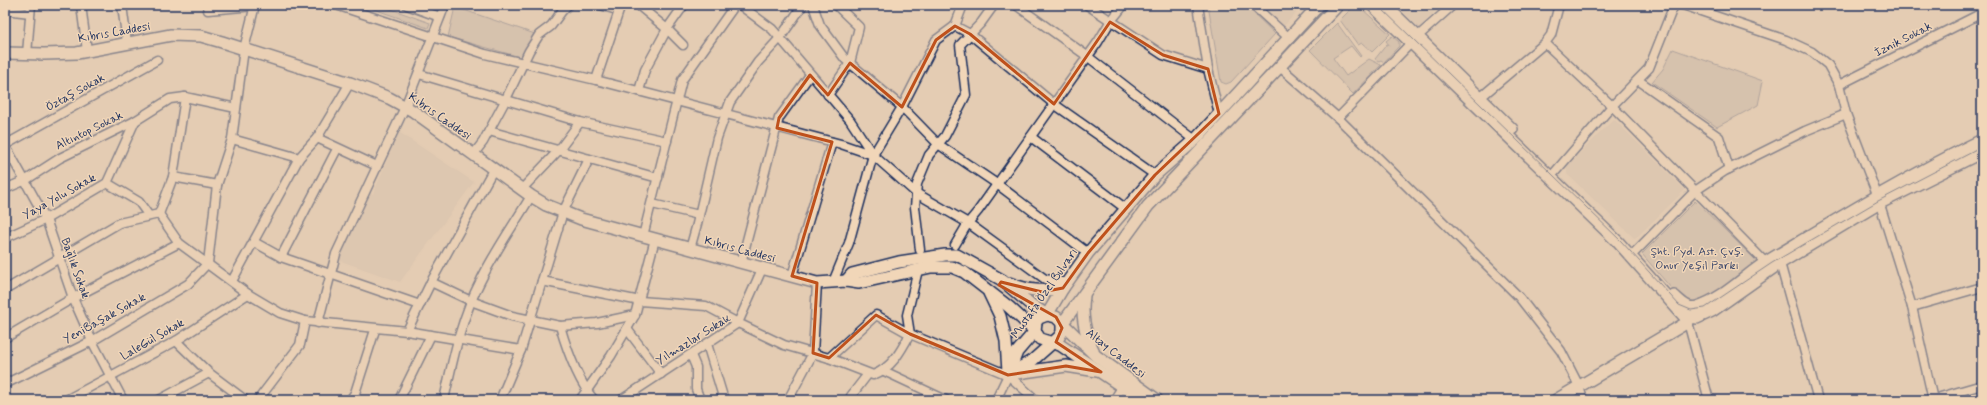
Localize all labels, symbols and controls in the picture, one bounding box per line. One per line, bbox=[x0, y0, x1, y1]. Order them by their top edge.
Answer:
street label: Kıbrıs Caddesi bbox=[77, 19, 152, 47]
street label: İznik Sokak bbox=[1872, 19, 1935, 61]
street label: Öztaş Sokak bbox=[43, 70, 108, 116]
street label: Kıbrıs Caddesi bbox=[405, 89, 474, 144]
street label: Altıntop Sokak bbox=[53, 108, 126, 154]
street label: Yaya Yolu Sokak bbox=[20, 170, 99, 224]
street label: Kıbrıs Caddesi bbox=[702, 233, 777, 267]
street label: Bağlık Sokak bbox=[57, 236, 93, 301]
park label: Şht. Pyd. Ast. Çvş. Onur Yeşil Parkı bbox=[1650, 244, 1744, 274]
street label: Mustafa Özel Bulvarı bbox=[1008, 245, 1082, 342]
street label: YeniBaşak Sokak bbox=[60, 290, 149, 348]
street label: Yılmazlar Sokak bbox=[653, 310, 734, 369]
street label: LaleGül Sokak bbox=[118, 315, 187, 365]
street label: Altay Caddesi bbox=[1082, 325, 1149, 382]

